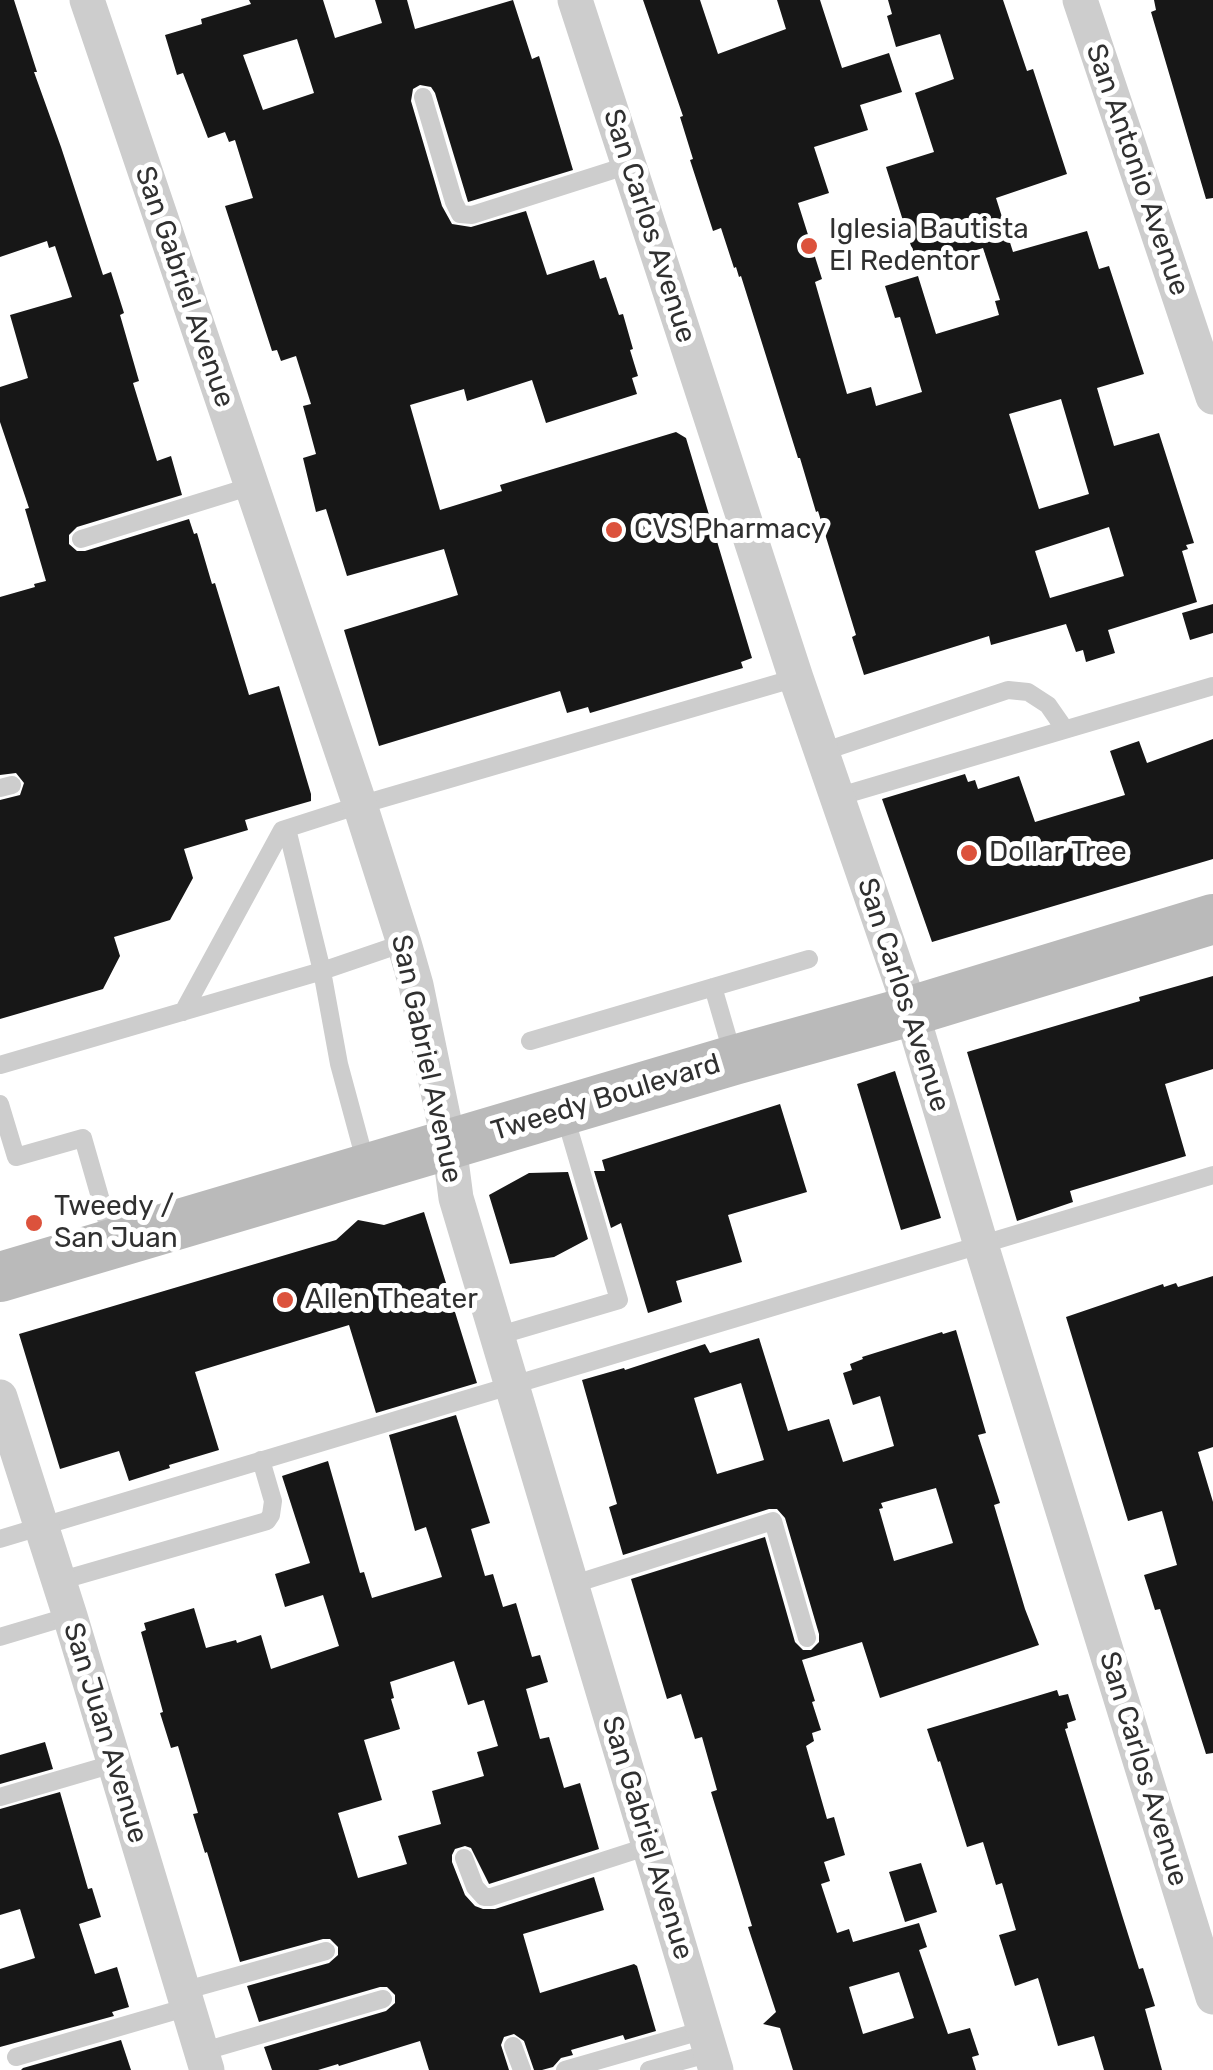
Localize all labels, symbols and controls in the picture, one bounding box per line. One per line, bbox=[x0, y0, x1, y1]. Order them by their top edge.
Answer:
street label: San Antonio Avenue bbox=[1078, 40, 1196, 300]
street label: San Carlos Avenue bbox=[595, 105, 703, 347]
street label: San Gabriel Avenue bbox=[127, 162, 241, 412]
place label: Iglesia Bautista El Redentor bbox=[829, 213, 1029, 279]
marker: Iglesia Bautista El Redentor bbox=[798, 235, 820, 257]
place label: CVS Pharmacy bbox=[634, 513, 826, 547]
marker: CVS Pharmacy bbox=[603, 519, 625, 541]
place label: Dollar Tree bbox=[989, 836, 1127, 870]
marker: Dollar Tree bbox=[958, 842, 980, 864]
street label: San Carlos Avenue bbox=[849, 874, 957, 1116]
street label: San Gabriel Avenue bbox=[383, 932, 469, 1186]
street label: Tweedy Boulevard bbox=[487, 1047, 725, 1149]
place label: Tweedy / San Juan bbox=[54, 1190, 178, 1256]
marker: Tweedy / San Juan bbox=[23, 1212, 45, 1234]
place label: Allen Theater bbox=[305, 1283, 478, 1317]
marker: Allen Theater bbox=[274, 1289, 296, 1311]
street label: San Juan Avenue bbox=[56, 1619, 154, 1847]
street label: San Carlos Avenue bbox=[1091, 1648, 1195, 1890]
street label: San Gabriel Avenue bbox=[594, 1712, 700, 1964]

